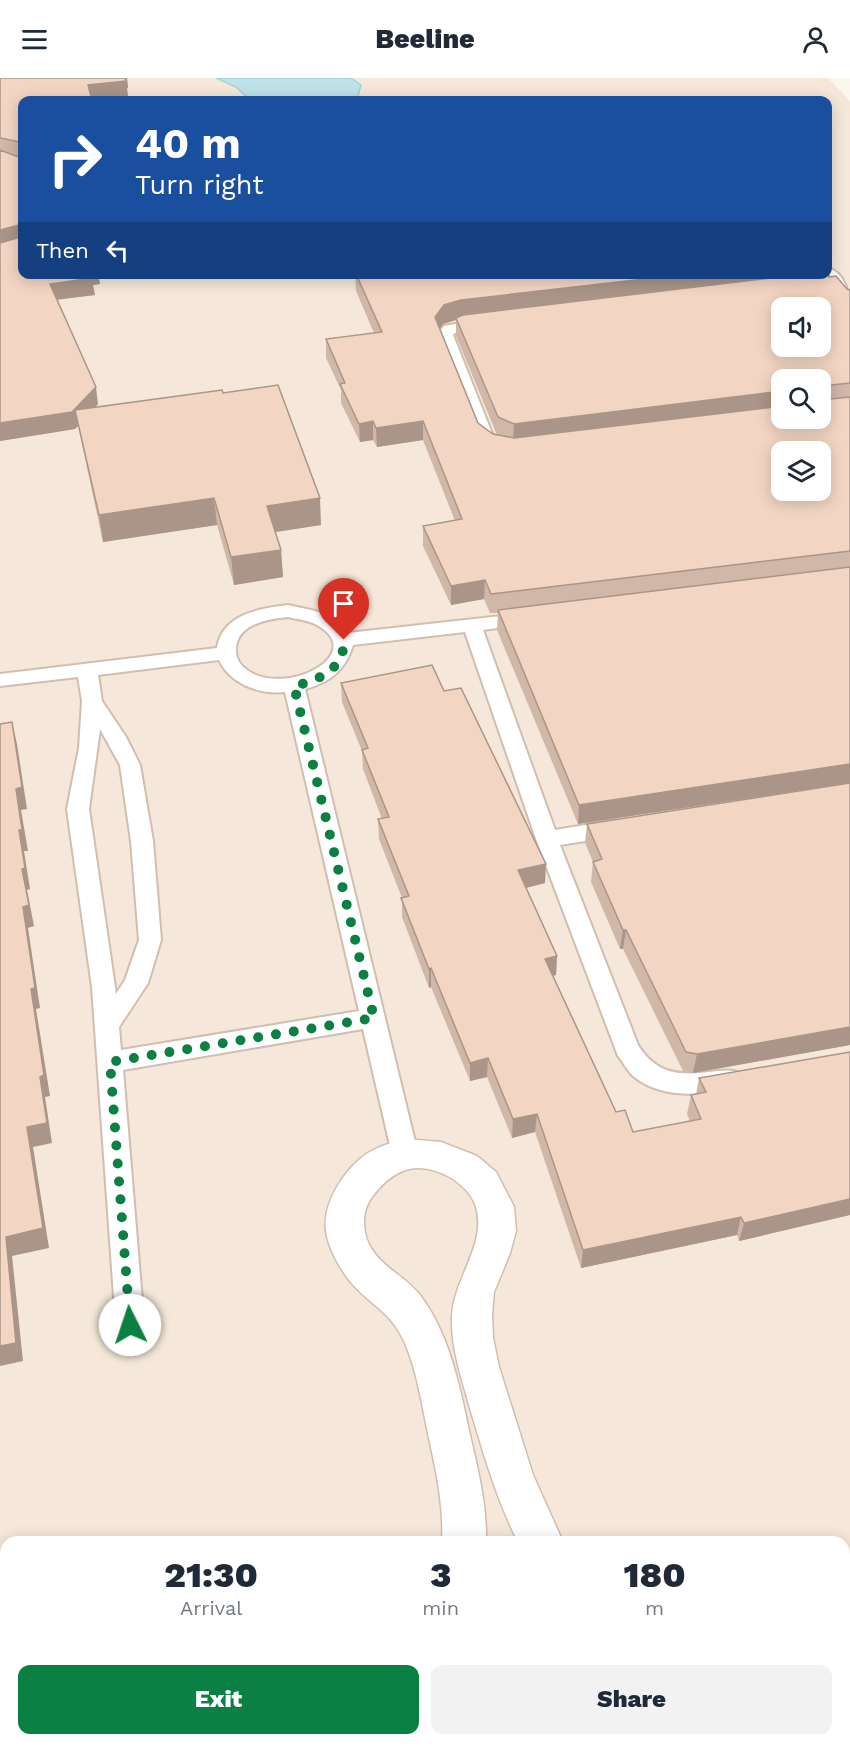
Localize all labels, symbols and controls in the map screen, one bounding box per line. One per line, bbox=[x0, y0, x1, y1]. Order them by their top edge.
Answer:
icon: menu bbox=[18, 23, 51, 56]
text: Beeline bbox=[375, 23, 475, 55]
icon: person bbox=[799, 23, 832, 56]
text: 40 m bbox=[135, 119, 241, 168]
icon: right bbox=[36, 120, 114, 198]
text: Turn right bbox=[135, 169, 264, 201]
icon: left bbox=[101, 234, 134, 267]
text: Then bbox=[36, 238, 89, 263]
map controls bbox=[771, 297, 831, 501]
button: sound bbox=[771, 297, 831, 357]
button: search bbox=[771, 369, 831, 429]
button: layers bbox=[771, 441, 831, 501]
pin bbox=[318, 578, 369, 640]
icon: arrive bbox=[327, 587, 360, 620]
position arrow bbox=[98, 1293, 162, 1357]
text: 21:30 bbox=[164, 1554, 258, 1596]
text: 3 bbox=[430, 1554, 451, 1596]
text: 180 bbox=[623, 1554, 686, 1596]
text: Arrival bbox=[180, 1596, 242, 1620]
text: min bbox=[422, 1596, 459, 1620]
text: m bbox=[645, 1596, 664, 1620]
button: Exit bbox=[18, 1665, 419, 1734]
button: Share bbox=[431, 1665, 832, 1734]

